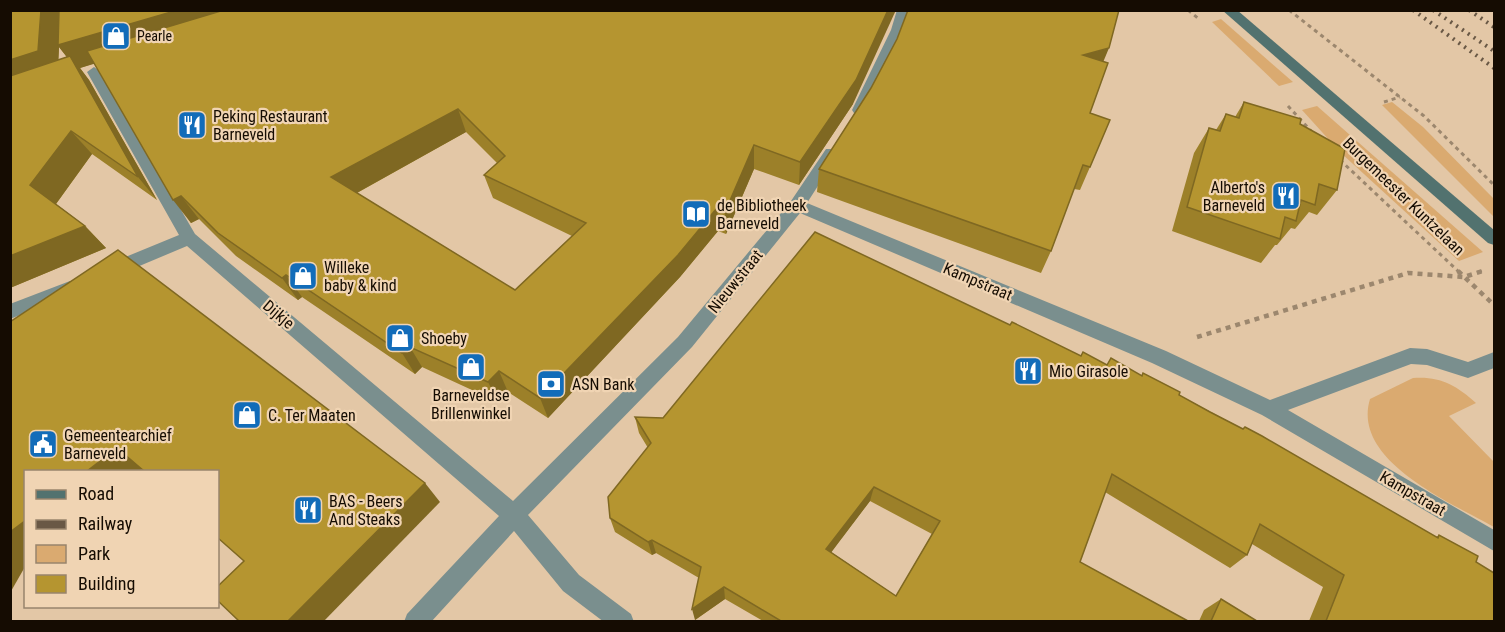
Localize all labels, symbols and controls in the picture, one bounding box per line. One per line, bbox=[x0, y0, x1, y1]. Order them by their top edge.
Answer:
shop icon: Pearle bbox=[100, 20, 132, 52]
place label: Pearle bbox=[137, 28, 172, 44]
place label: Peking Restaurant Barneveld bbox=[213, 107, 328, 144]
restaurant icon: Peking Restaurant Barneveld bbox=[176, 109, 208, 141]
street label: Burgemeester Kuntzelaan bbox=[1339, 133, 1468, 259]
place label: Alberto's Barneveld bbox=[1203, 178, 1265, 215]
restaurant icon: Alberto's Barneveld bbox=[1270, 180, 1302, 212]
place label: de Bibliotheek Barneveld bbox=[717, 196, 807, 233]
library icon: de Bibliotheek Barneveld bbox=[680, 198, 712, 230]
street label: Nieuwstraat bbox=[704, 246, 767, 317]
place label: Willeke baby & kind bbox=[324, 258, 397, 295]
street label: Kampstraat bbox=[941, 258, 1015, 305]
shop icon: Willeke baby & kind bbox=[287, 260, 319, 292]
street label: Dijkje bbox=[259, 296, 298, 333]
shop icon: Shoeby bbox=[384, 322, 416, 354]
place label: Shoeby bbox=[421, 329, 467, 348]
shop icon: Barneveldse Brillenwinkel bbox=[455, 351, 487, 383]
restaurant icon: Mio Girasole bbox=[1012, 355, 1044, 387]
place label: Mio Girasole bbox=[1049, 362, 1128, 381]
bank icon: ASN Bank bbox=[535, 368, 567, 400]
place label: ASN Bank bbox=[572, 375, 635, 394]
place label: Barneveldse Brillenwinkel bbox=[431, 386, 511, 423]
shop icon: C. Ter Maaten bbox=[231, 399, 263, 431]
place label: C. Ter Maaten bbox=[268, 406, 356, 425]
place label: Gemeentearchief Barneveld bbox=[64, 426, 172, 463]
public building icon: Gemeentearchief Barneveld bbox=[27, 428, 59, 460]
street label: Kampstraat bbox=[1376, 467, 1449, 520]
legend bbox=[24, 470, 219, 608]
text: Road bbox=[78, 483, 114, 504]
place label: BAS - Beers And Steaks bbox=[329, 492, 402, 529]
restaurant icon: BAS - Beers And Steaks bbox=[292, 494, 324, 526]
text: Railway bbox=[78, 513, 133, 534]
text: Park bbox=[78, 543, 110, 564]
text: Building bbox=[78, 573, 135, 594]

